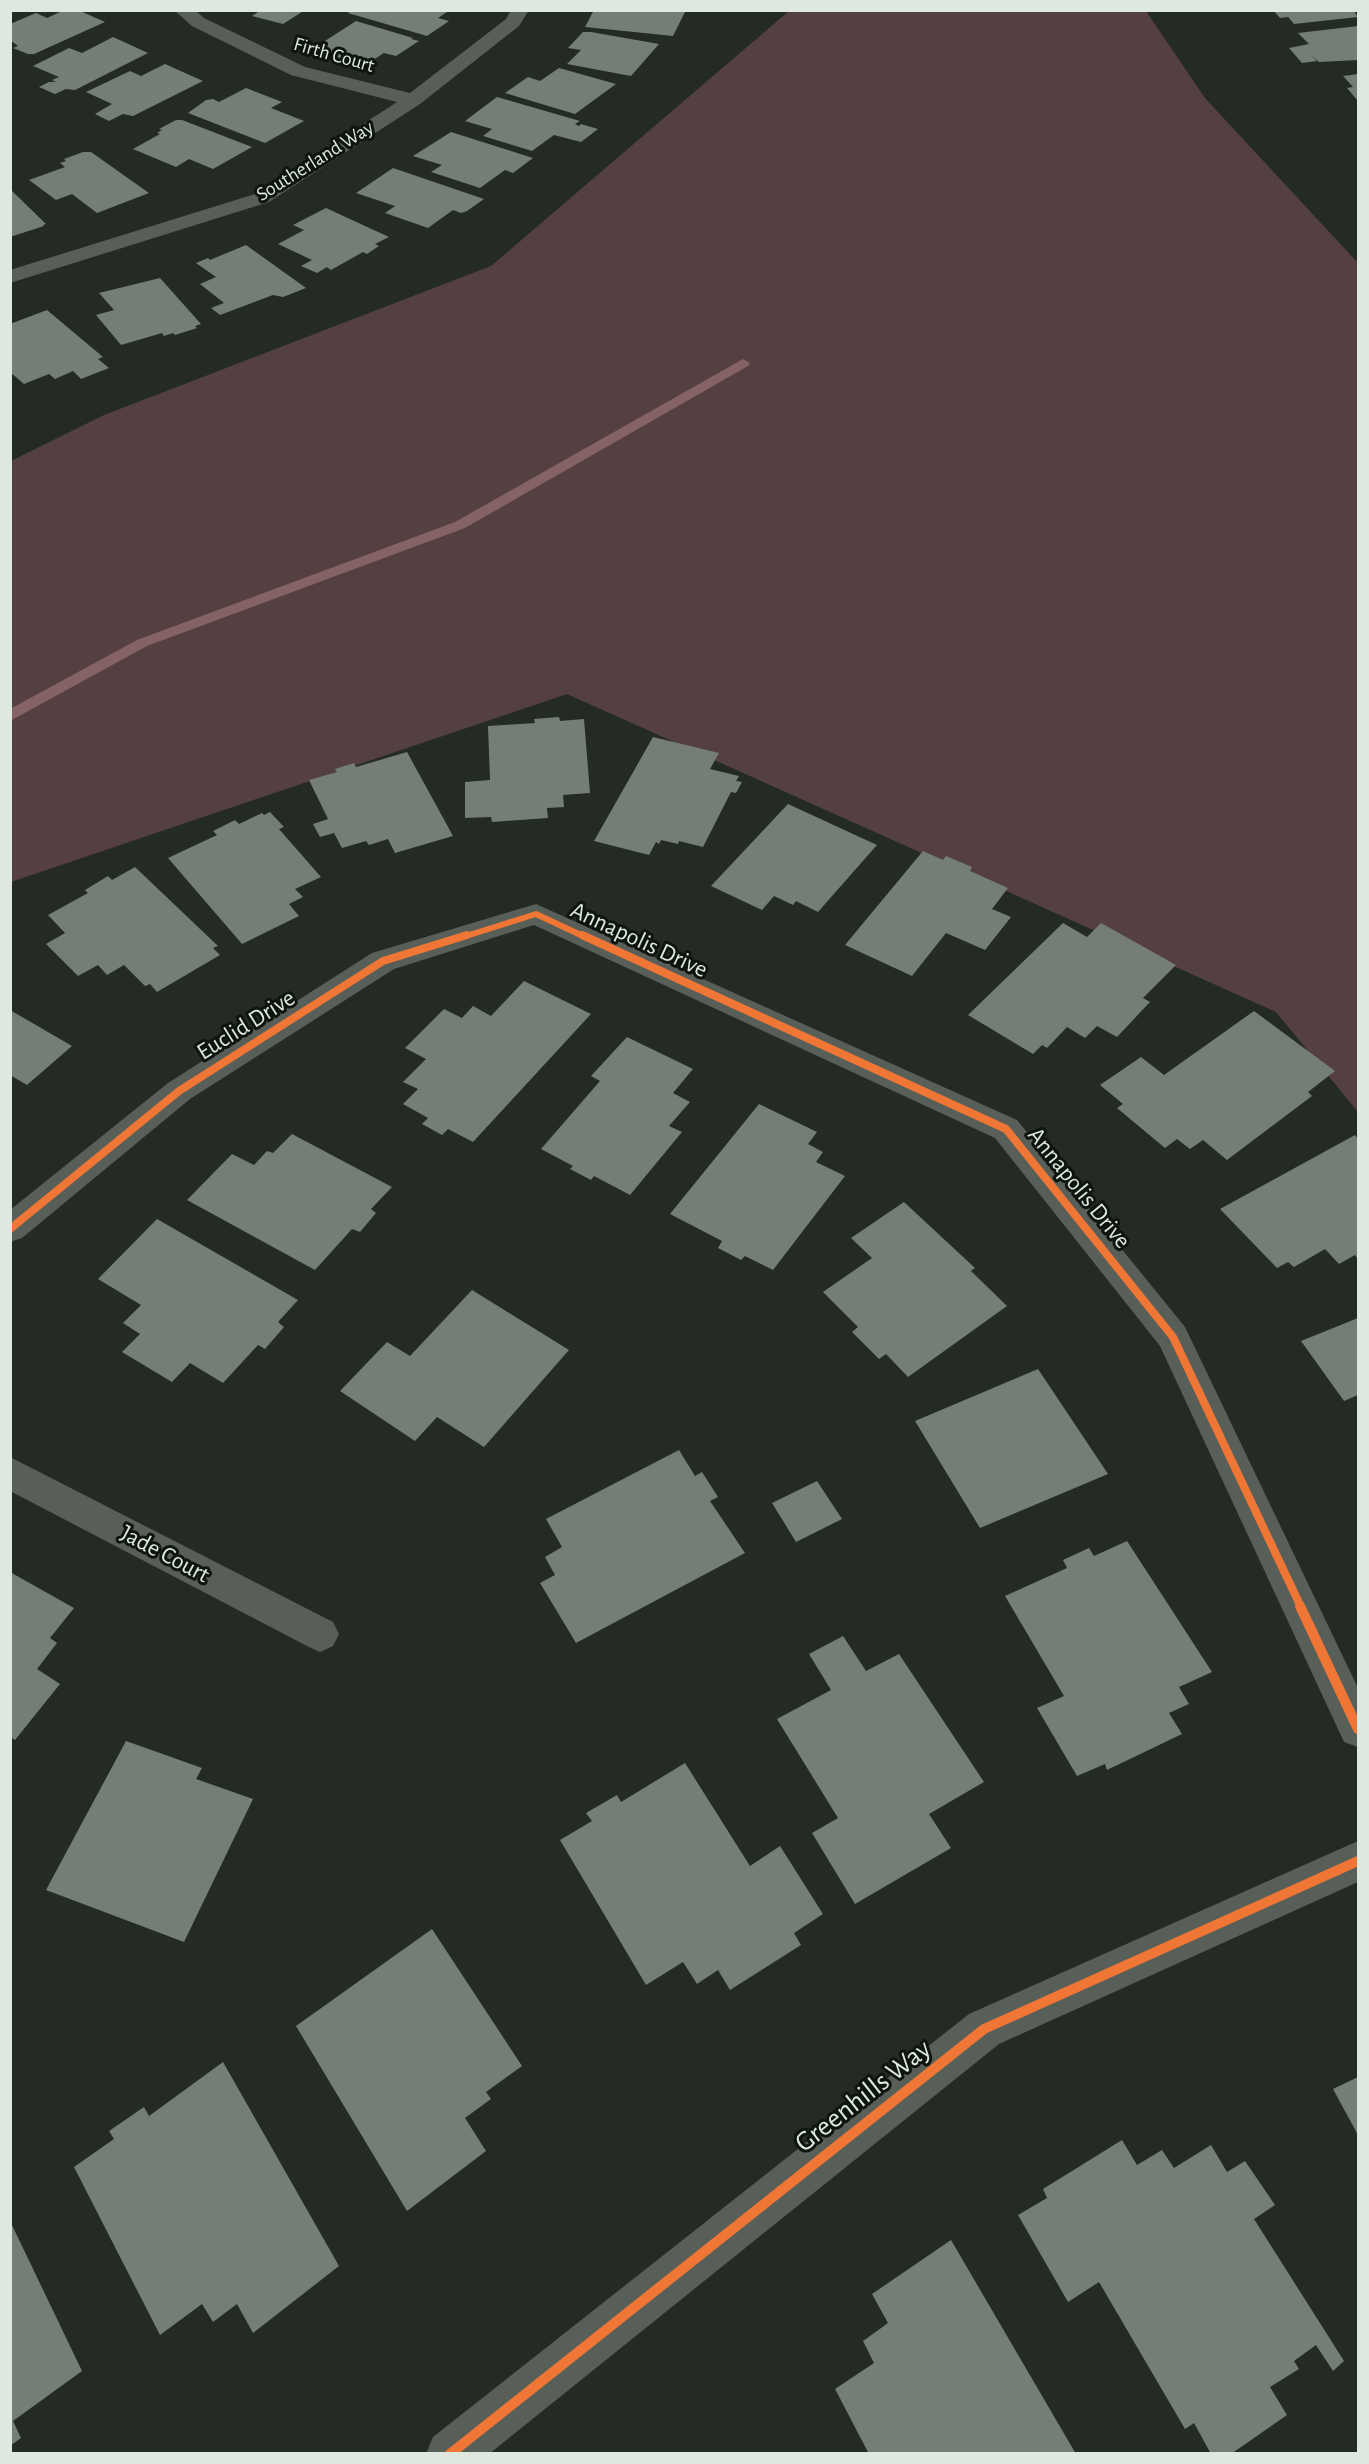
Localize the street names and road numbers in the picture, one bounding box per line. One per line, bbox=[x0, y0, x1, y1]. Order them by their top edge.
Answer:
street label: Firth Court bbox=[291, 32, 377, 78]
street label: Southerland Way bbox=[252, 115, 378, 207]
street label: Annapolis Drive bbox=[566, 896, 712, 984]
street label: Euclid Drive bbox=[191, 983, 301, 1067]
street label: Annapolis Drive bbox=[1021, 1122, 1137, 1254]
street label: Jade Court bbox=[116, 1519, 214, 1589]
street label: Greenhills Way bbox=[788, 2032, 938, 2160]

